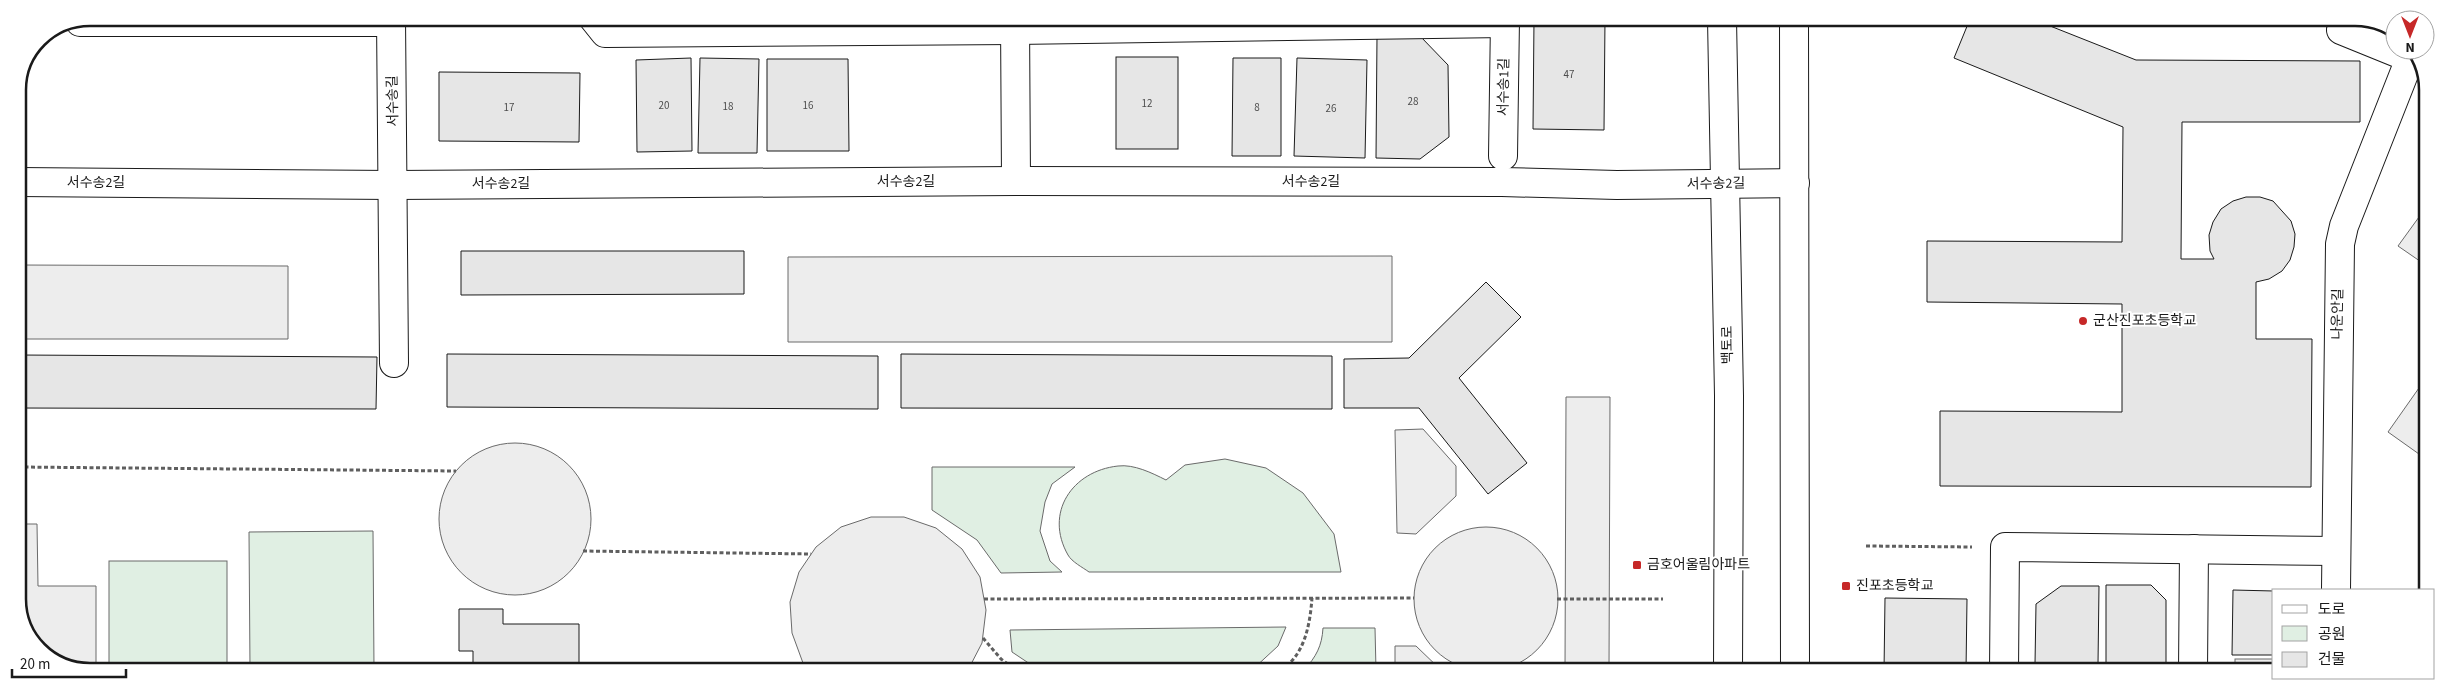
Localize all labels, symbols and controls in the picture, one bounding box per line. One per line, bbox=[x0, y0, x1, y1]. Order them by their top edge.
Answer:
north arrow bbox=[2385, 10, 2435, 60]
text: N bbox=[2405, 37, 2415, 57]
street label: 서수송1길 bbox=[1493, 58, 1515, 116]
house number: 47 bbox=[1564, 67, 1574, 82]
street label: 서수송길 bbox=[383, 75, 403, 127]
house number: 28 bbox=[1408, 94, 1419, 109]
house number: 12 bbox=[1142, 96, 1152, 111]
house number: 20 bbox=[659, 98, 669, 113]
house number: 16 bbox=[803, 98, 814, 113]
house number: 18 bbox=[723, 99, 734, 114]
house number: 17 bbox=[504, 100, 514, 115]
house number: 8 bbox=[1254, 100, 1260, 115]
house number: 26 bbox=[1326, 101, 1337, 116]
street label: 서수송2길 bbox=[877, 172, 935, 192]
street label: 서수송2길 bbox=[1282, 172, 1340, 192]
street label: 서수송2길 bbox=[67, 173, 125, 193]
street label: 서수송2길 bbox=[1687, 173, 1745, 195]
street label: 서수송2길 bbox=[472, 174, 530, 194]
street label: 나운안길 bbox=[2328, 288, 2348, 340]
place label: 군산진포초등학교 bbox=[2093, 311, 2196, 331]
marker: 군산진포초등학교 bbox=[2077, 315, 2089, 327]
street label: 백토로 bbox=[1718, 325, 1738, 364]
place label: 금호어울림아파트 bbox=[1647, 555, 1750, 575]
marker: 금호어울림아파트 bbox=[1631, 559, 1643, 571]
place label: 진포초등학교 bbox=[1856, 576, 1933, 596]
marker: 진포초등학교 bbox=[1840, 580, 1852, 592]
legend bbox=[2272, 589, 2435, 679]
text: 도로 bbox=[2318, 599, 2346, 620]
text: 공원 bbox=[2318, 624, 2346, 645]
scale bar bbox=[12, 646, 126, 678]
text: 건물 bbox=[2318, 649, 2346, 670]
text: 20 m bbox=[20, 654, 50, 675]

